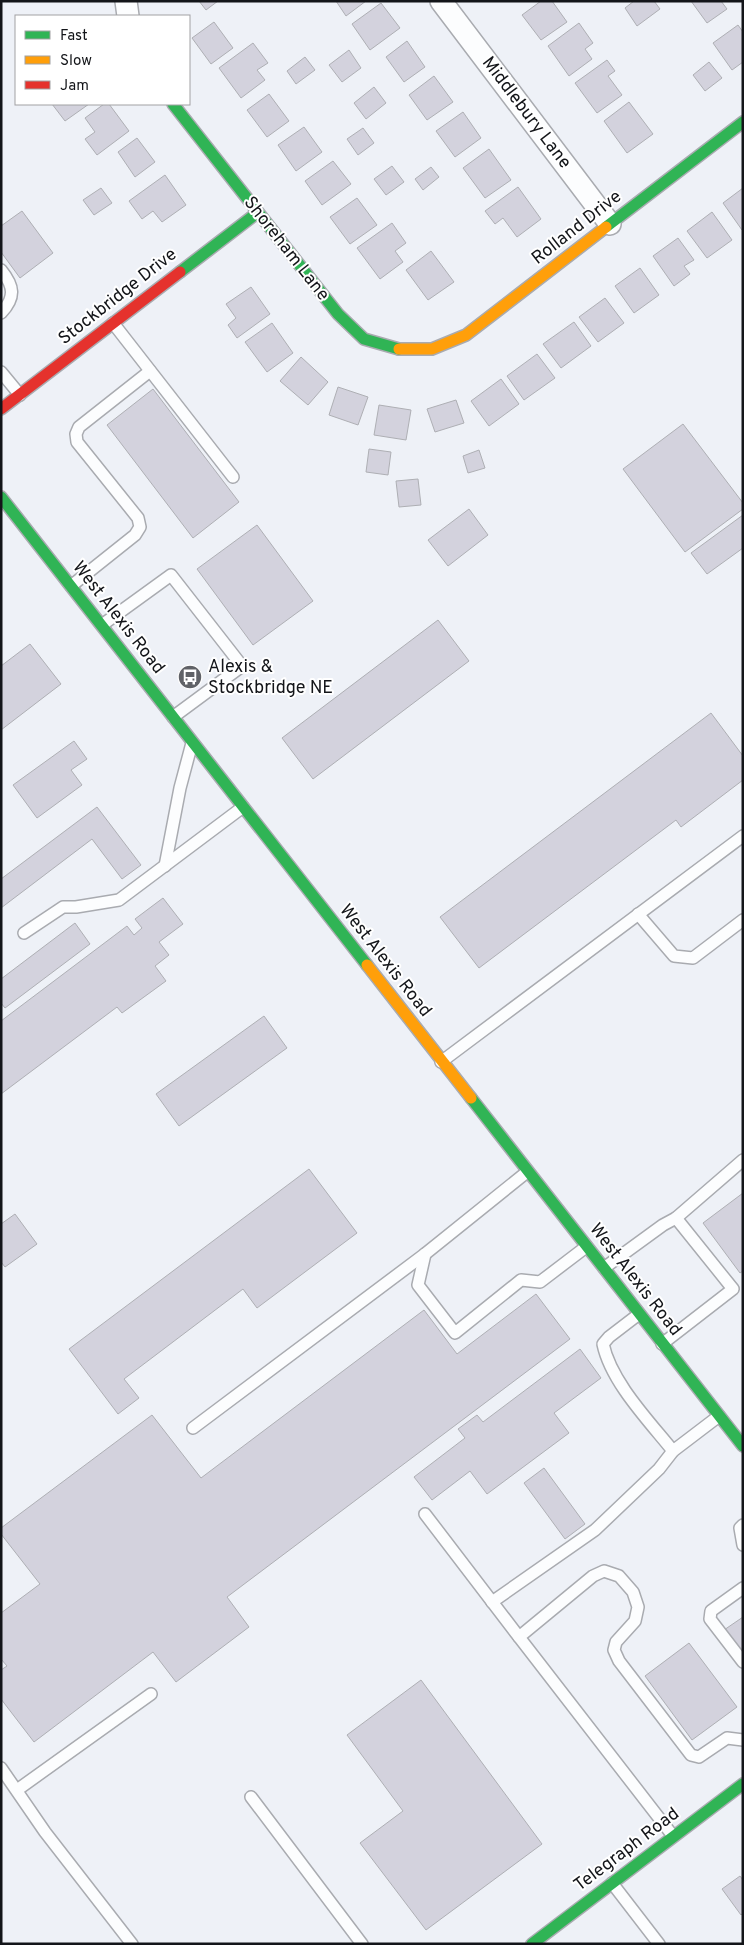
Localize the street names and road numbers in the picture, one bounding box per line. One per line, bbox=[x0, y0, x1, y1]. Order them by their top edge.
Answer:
street label: Middlebury Lane bbox=[476, 52, 576, 174]
street label: Rolland Drive bbox=[527, 186, 627, 270]
street label: Shoreham Lane bbox=[238, 192, 334, 306]
street label: Stockbridge Drive bbox=[54, 244, 182, 350]
street label: West Alexis Road bbox=[67, 557, 169, 679]
street label: West Alexis Road bbox=[334, 900, 436, 1022]
street label: West Alexis Road bbox=[584, 1219, 686, 1341]
street label: Telegraph Road bbox=[570, 1803, 684, 1897]

